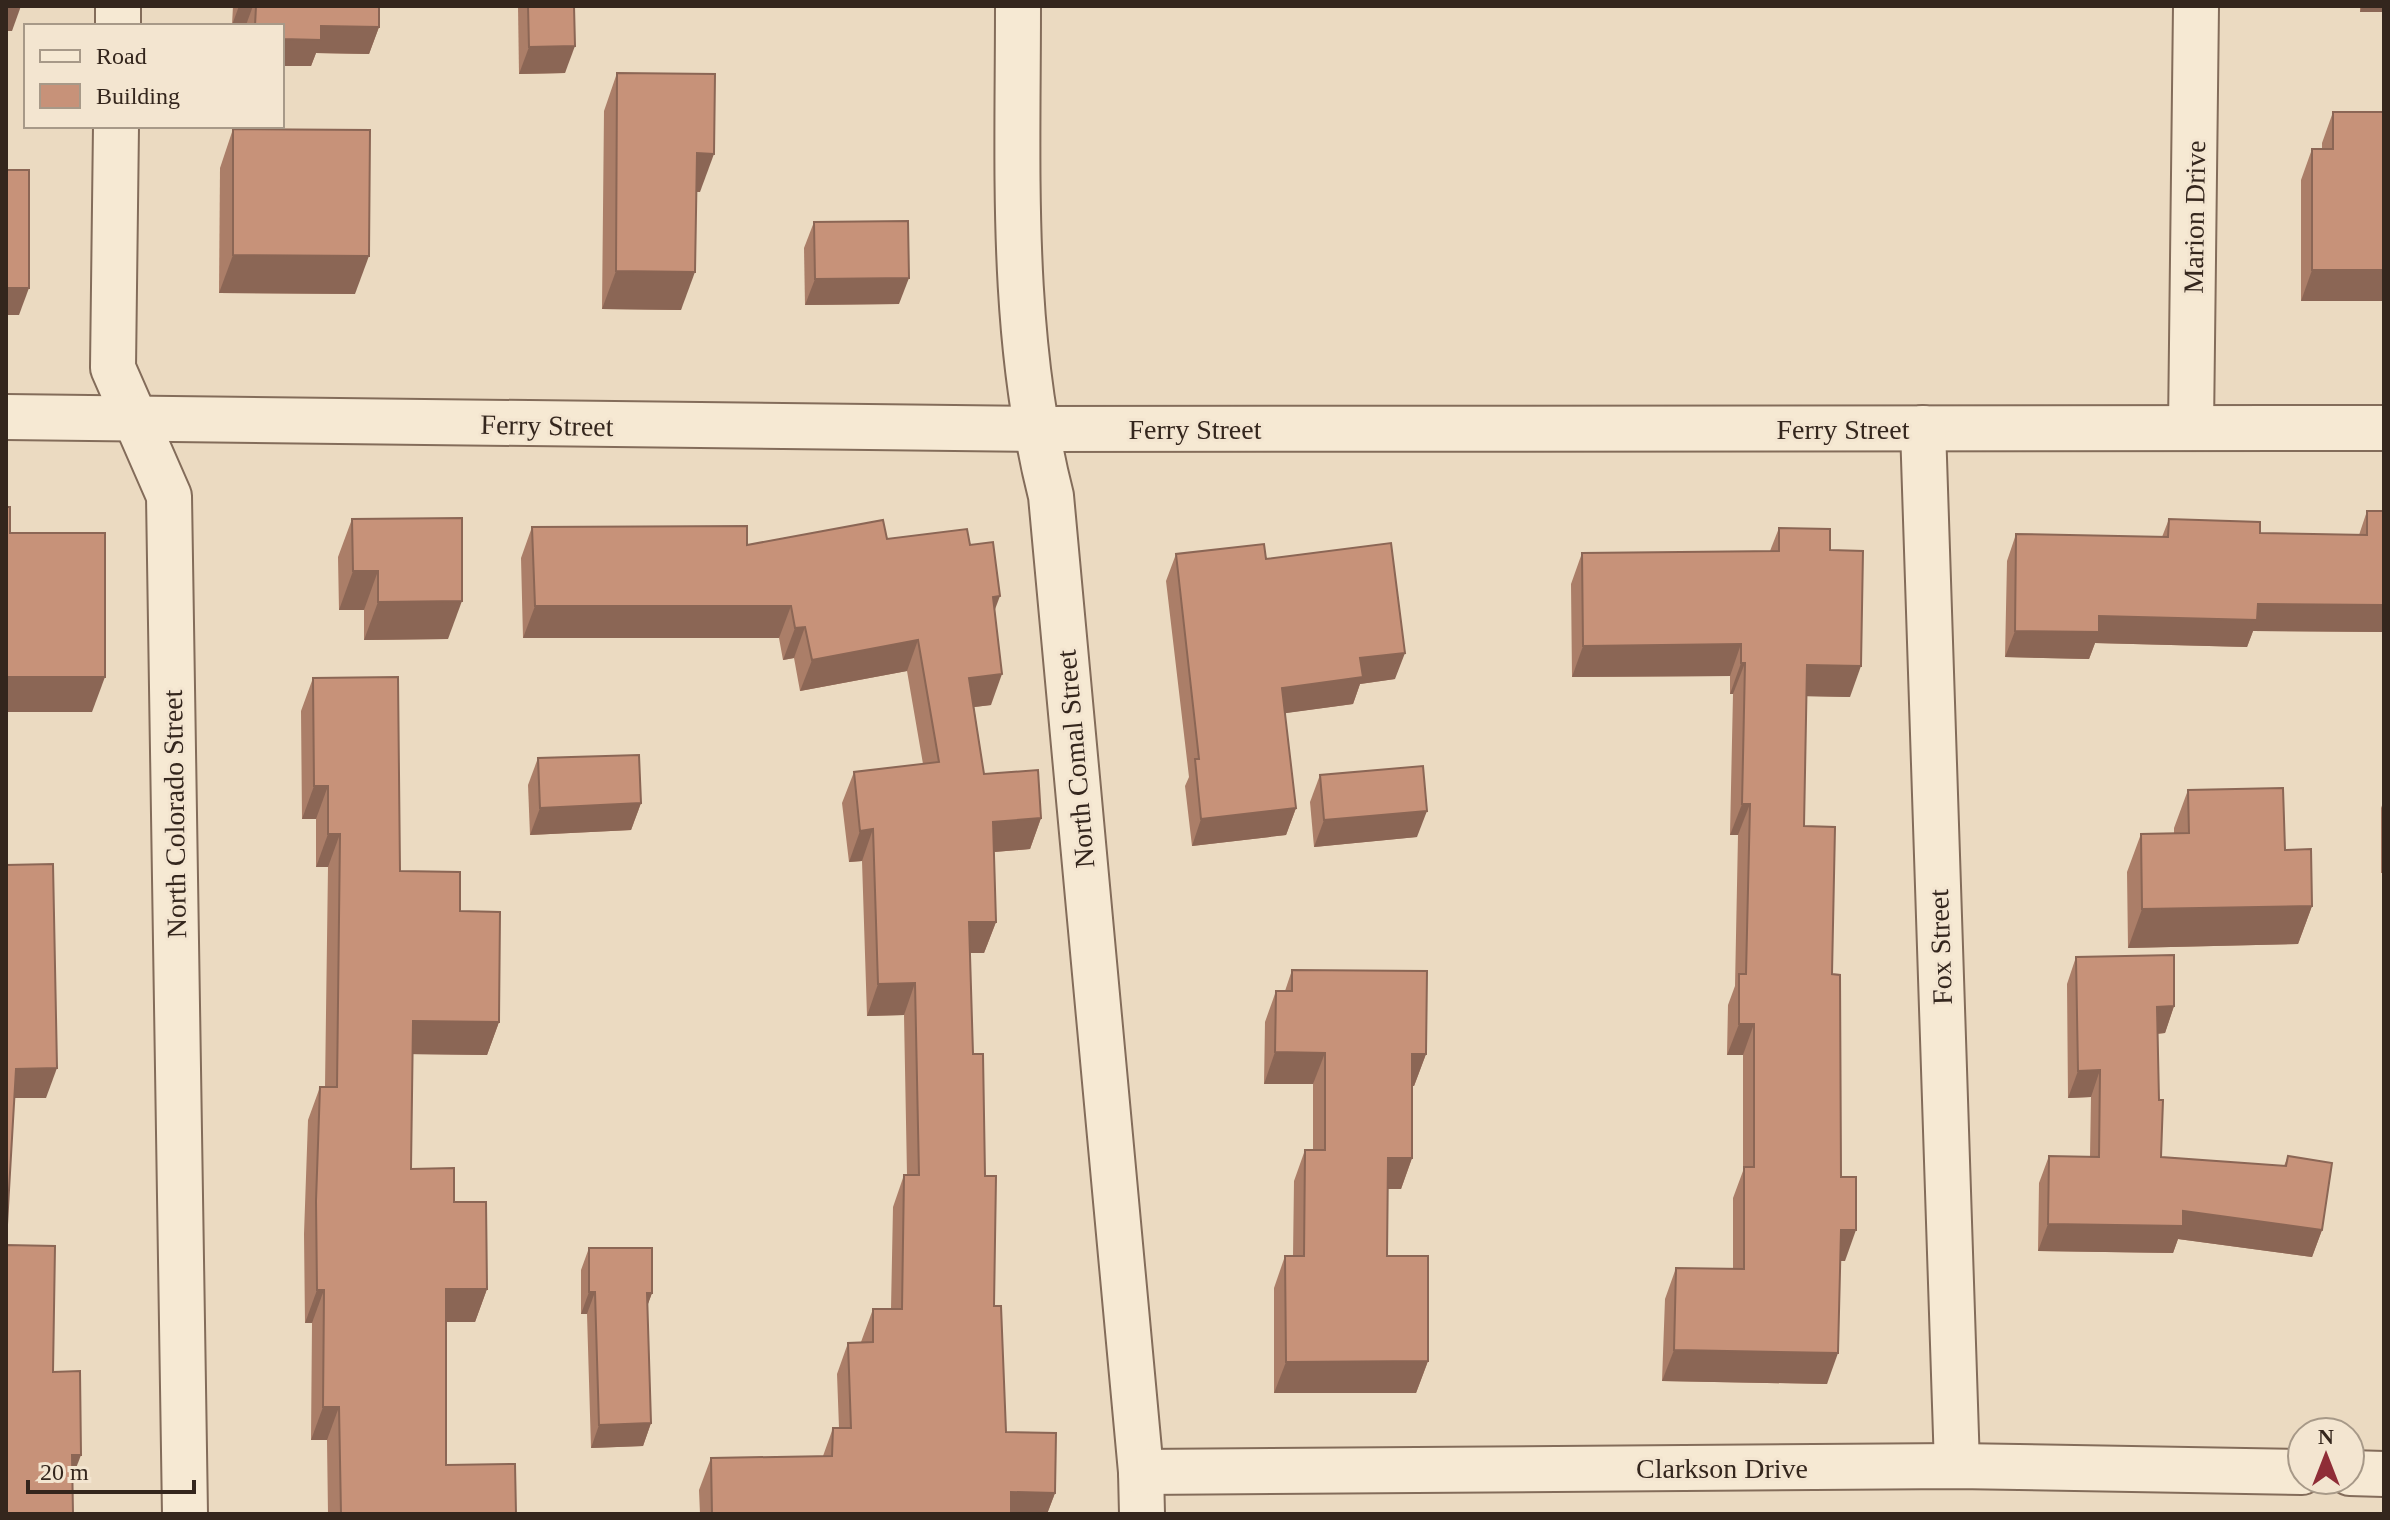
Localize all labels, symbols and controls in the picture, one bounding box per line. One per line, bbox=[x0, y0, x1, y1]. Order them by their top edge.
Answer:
legend bbox=[24, 24, 284, 128]
text: Road bbox=[96, 43, 147, 69]
text: Building bbox=[96, 83, 180, 109]
street label: Marion Drive bbox=[2178, 140, 2211, 294]
street label: Ferry Street bbox=[480, 409, 614, 442]
street label: Ferry Street bbox=[1129, 414, 1262, 445]
street label: Ferry Street bbox=[1777, 414, 1910, 445]
street label: North Comal Street bbox=[1050, 648, 1100, 870]
street label: North Colorado Street bbox=[157, 689, 192, 939]
street label: Fox Street bbox=[1923, 888, 1958, 1005]
north arrow bbox=[2286, 1416, 2366, 1496]
text: N bbox=[2318, 1424, 2334, 1449]
scale bar bbox=[28, 1444, 194, 1494]
street label: Clarkson Drive bbox=[1636, 1453, 1808, 1484]
text: 20 m bbox=[40, 1459, 89, 1485]

